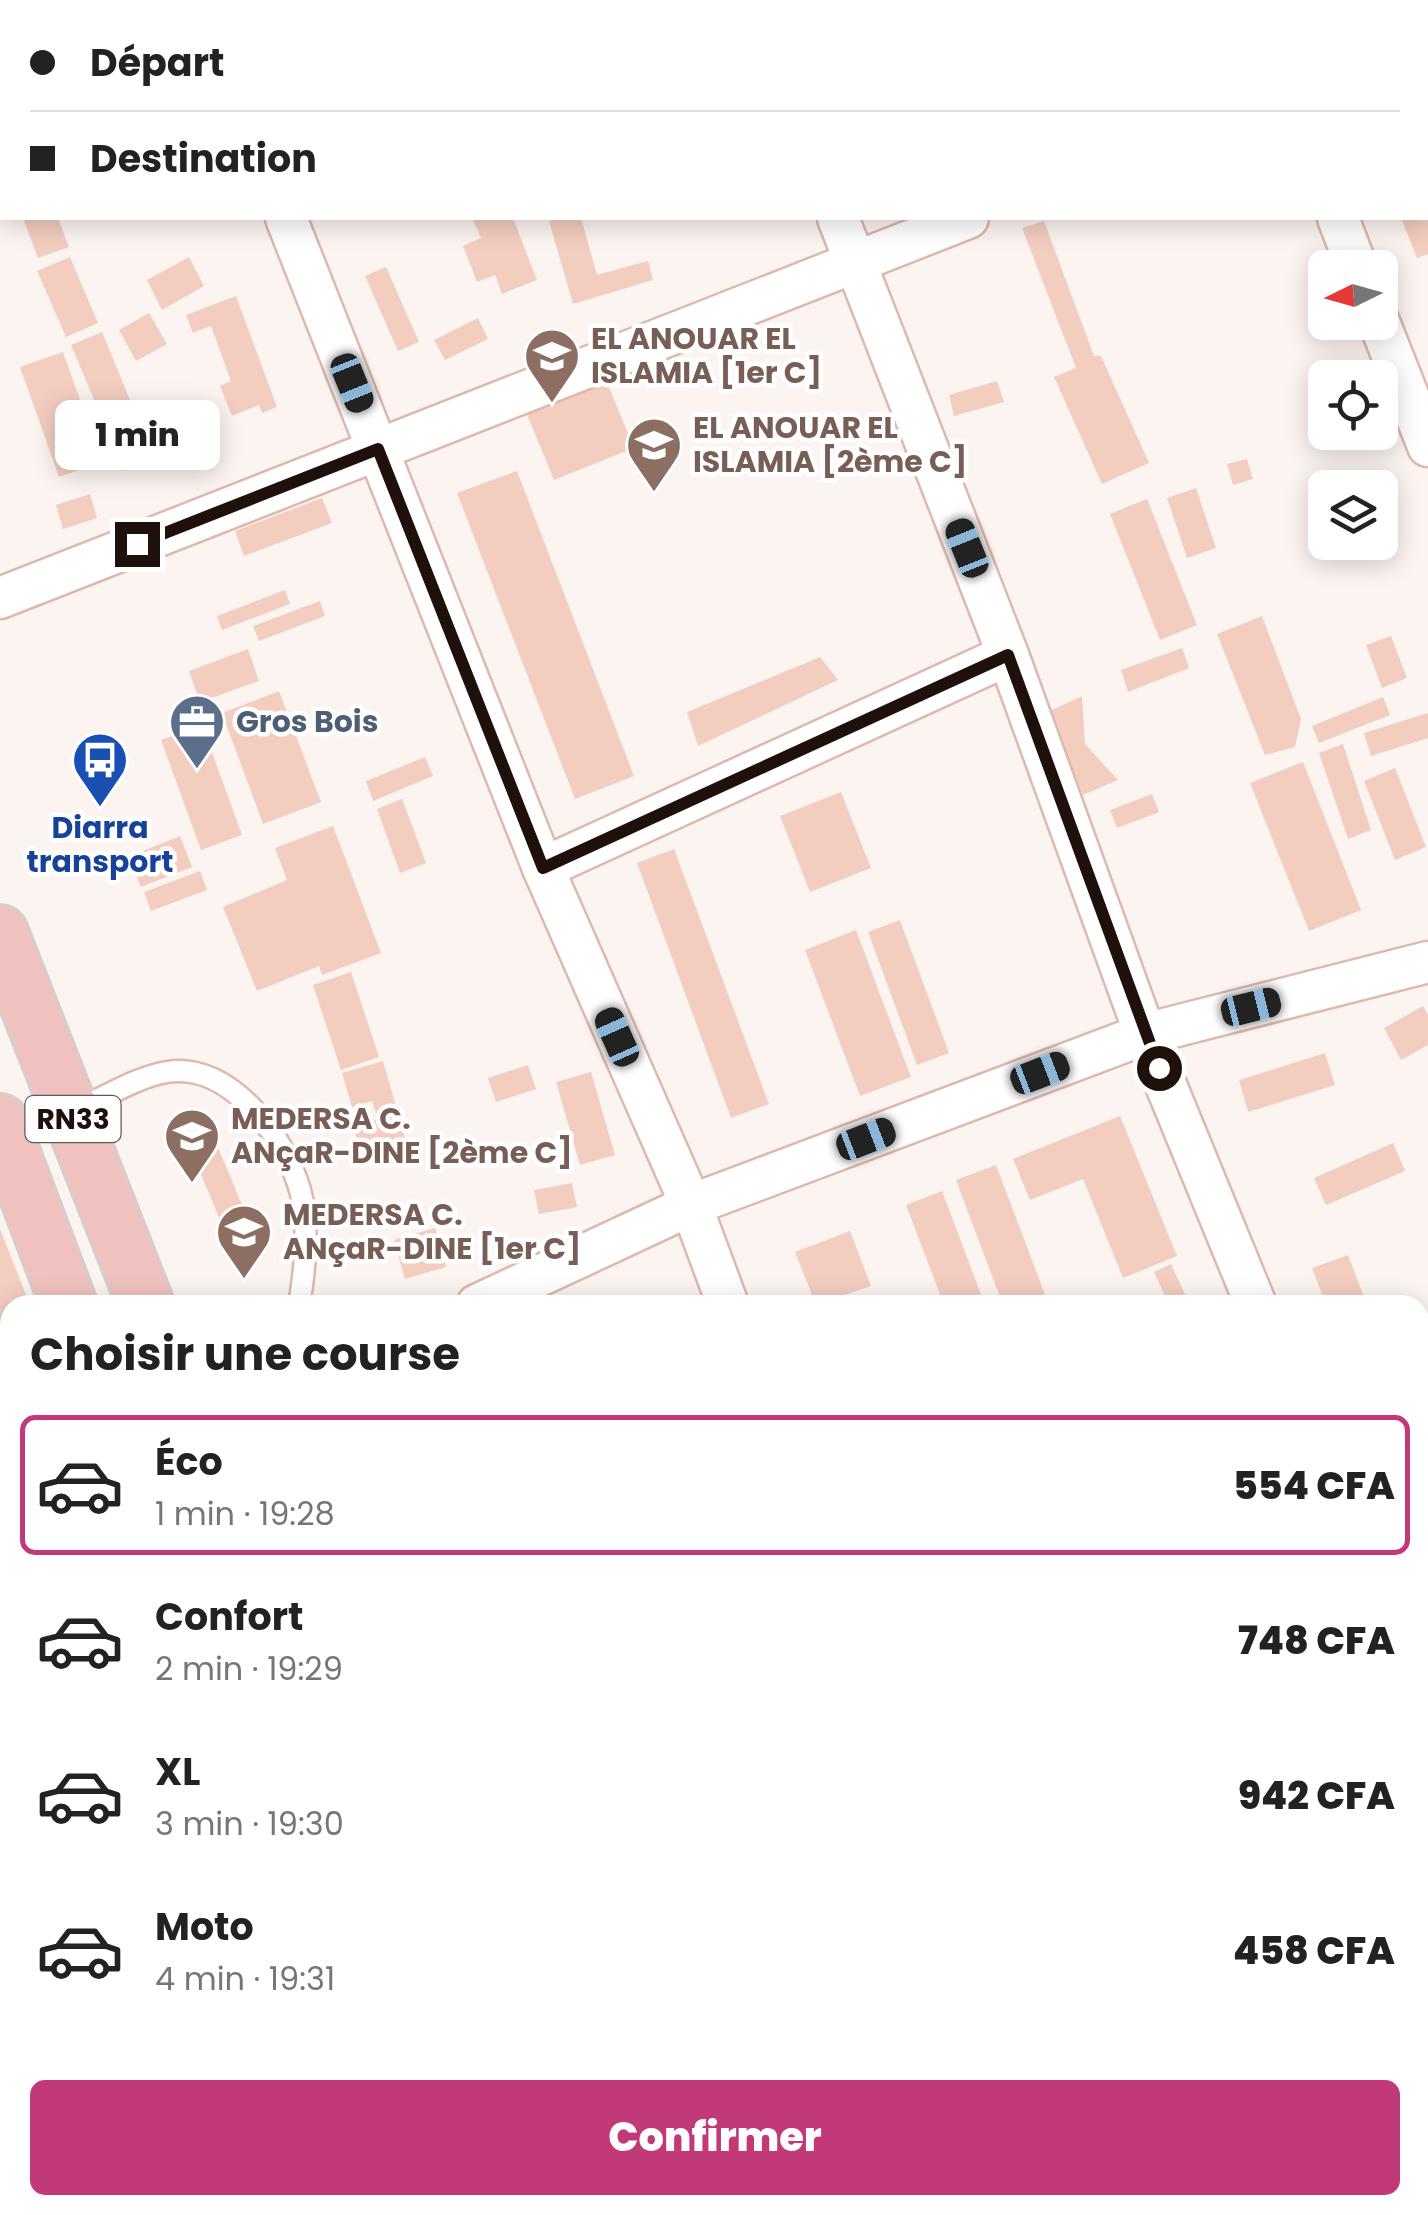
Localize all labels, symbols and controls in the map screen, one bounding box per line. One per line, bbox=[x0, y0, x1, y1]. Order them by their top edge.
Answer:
text: Départ bbox=[90, 36, 224, 89]
text: Destination bbox=[90, 132, 317, 185]
north arrow bbox=[1308, 250, 1398, 340]
map controls bbox=[1308, 250, 1398, 560]
place label: EL ANOUAR EL ISLAMIA [1er C] bbox=[591, 317, 822, 394]
school or university icon: EL ANOUAR EL ISLAMIA [1er C] bbox=[522, 326, 582, 405]
car bbox=[327, 350, 377, 416]
button: locate bbox=[1308, 360, 1398, 450]
callout: 1 min bbox=[54, 399, 220, 469]
place label: EL ANOUAR EL ISLAMIA [2ème C] bbox=[693, 406, 967, 483]
text: 1 min bbox=[95, 412, 180, 457]
school or university icon: EL ANOUAR EL ISLAMIA [2ème C] bbox=[624, 415, 684, 494]
button: layers bbox=[1308, 470, 1398, 560]
car bbox=[942, 515, 992, 581]
route end bbox=[115, 522, 160, 567]
office icon: Gros Bois bbox=[167, 692, 227, 771]
place label: Gros Bois bbox=[236, 700, 378, 743]
bus stop icon: Diarra transport bbox=[70, 730, 130, 809]
place label: Diarra transport bbox=[27, 806, 173, 883]
car bbox=[1218, 985, 1284, 1029]
car bbox=[591, 1003, 643, 1071]
route start bbox=[1137, 1046, 1182, 1091]
car bbox=[1007, 1048, 1073, 1098]
road number: RN33 bbox=[26, 1096, 120, 1142]
place label: MEDERSA C. ANçaR-DINE [2ème C] bbox=[231, 1097, 573, 1174]
school or university icon: MEDERSA C. ANçaR-DINE [2ème C] bbox=[162, 1106, 222, 1185]
car bbox=[833, 1114, 899, 1164]
place label: MEDERSA C. ANçaR-DINE [1er C] bbox=[283, 1193, 581, 1270]
school or university icon: MEDERSA C. ANçaR-DINE [1er C] bbox=[214, 1202, 274, 1281]
text: Choisir une course bbox=[30, 1323, 460, 1386]
text: Éco bbox=[155, 1435, 223, 1488]
icon: car bbox=[35, 1440, 125, 1530]
text: 554 CFA bbox=[1233, 1459, 1395, 1512]
text: 1 min · 19:28 bbox=[155, 1491, 335, 1536]
text: Confort bbox=[155, 1590, 303, 1643]
icon: car bbox=[35, 1595, 125, 1685]
text: 748 CFA bbox=[1238, 1614, 1395, 1667]
text: 2 min · 19:29 bbox=[155, 1646, 343, 1691]
text: XL bbox=[155, 1745, 200, 1798]
icon: car bbox=[35, 1750, 125, 1840]
text: 942 CFA bbox=[1238, 1769, 1395, 1822]
text: 3 min · 19:30 bbox=[155, 1801, 344, 1846]
text: Moto bbox=[155, 1900, 254, 1953]
icon: car bbox=[35, 1905, 125, 1995]
text: 458 CFA bbox=[1233, 1924, 1395, 1977]
text: 4 min · 19:31 bbox=[155, 1956, 335, 2001]
button: Confirmer bbox=[30, 2080, 1400, 2195]

